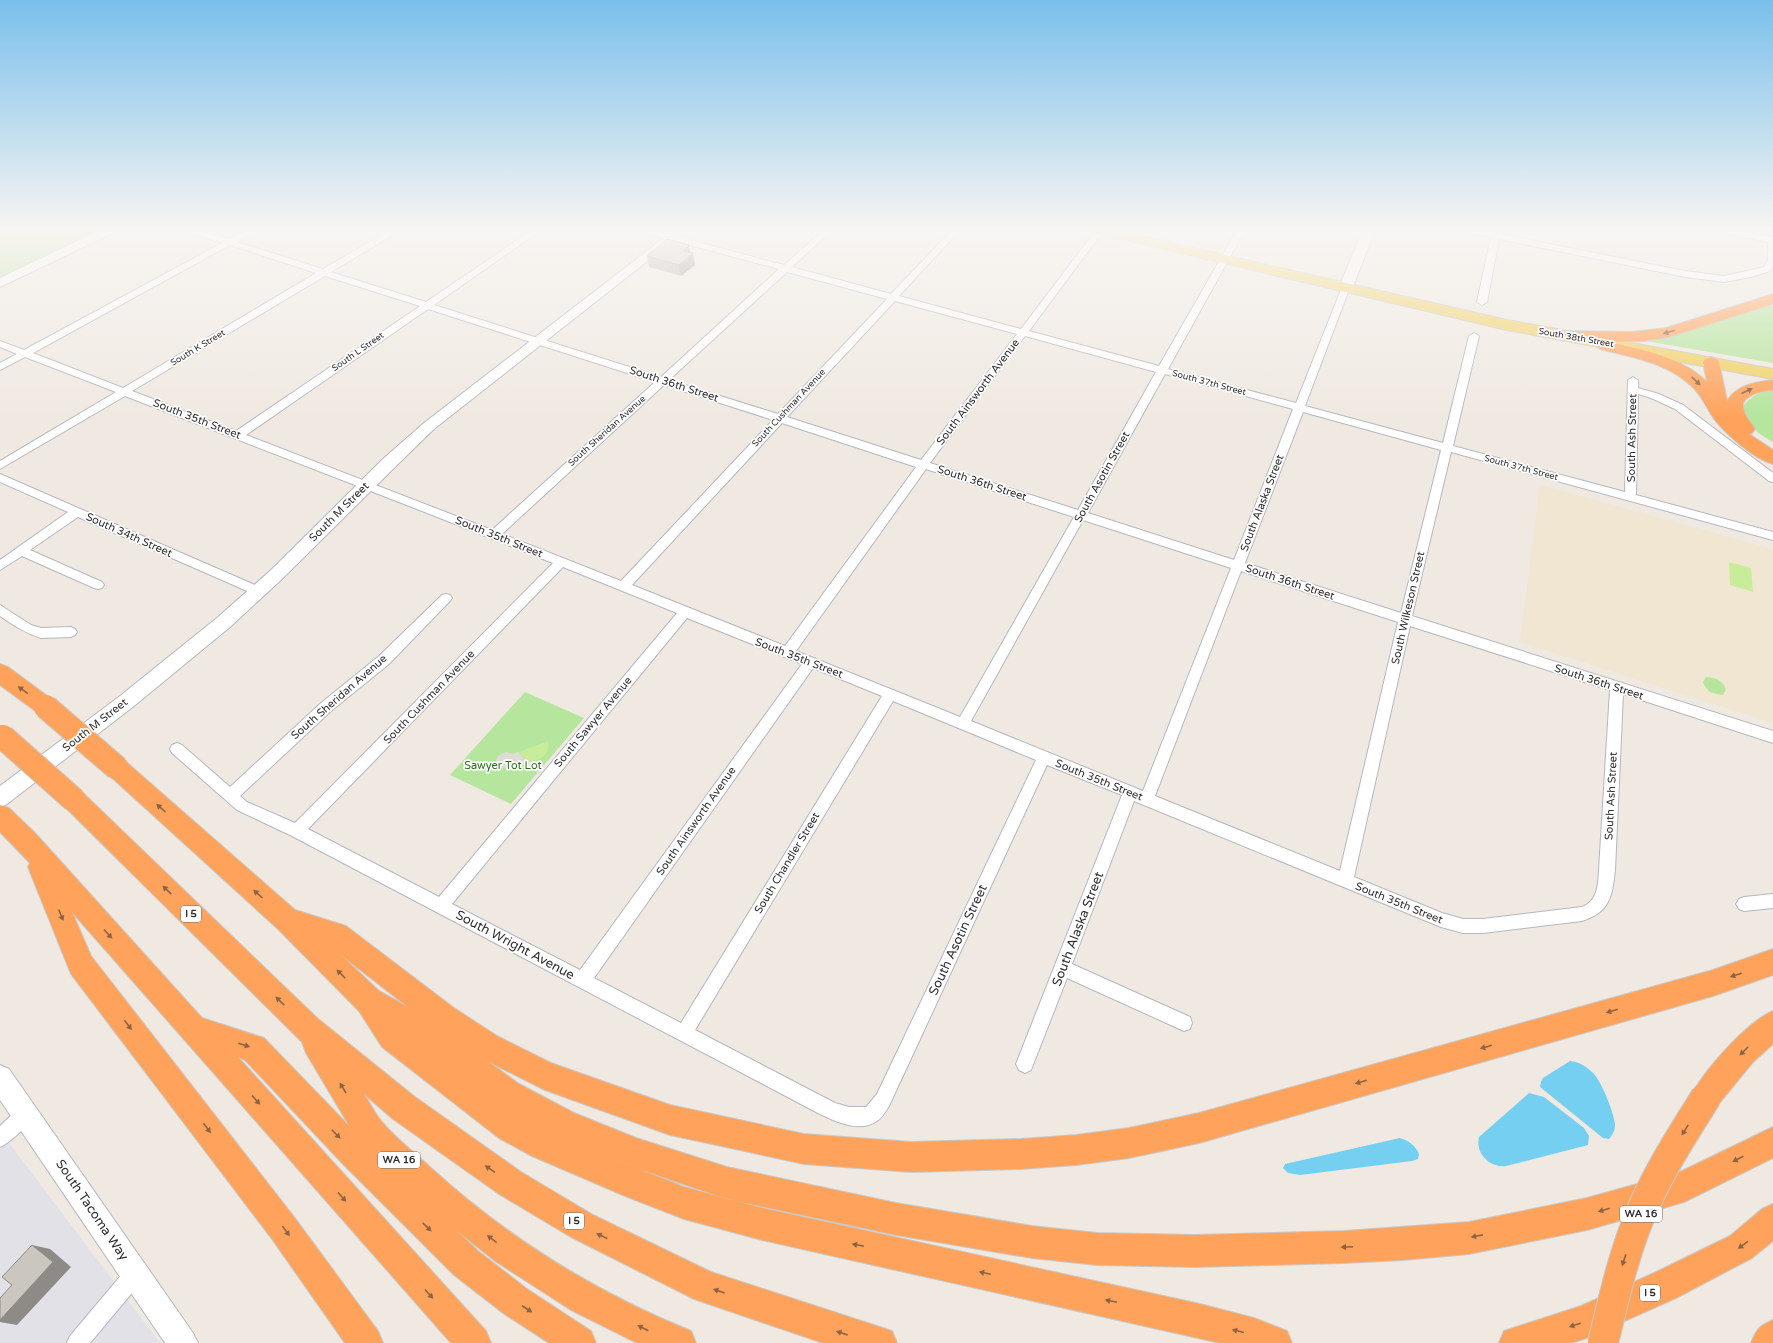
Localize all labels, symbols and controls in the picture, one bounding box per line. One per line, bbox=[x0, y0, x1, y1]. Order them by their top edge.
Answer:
street label: South 38th Street bbox=[1538, 326, 1615, 350]
street label: South K Street bbox=[169, 327, 228, 369]
one-way arrow bbox=[1663, 329, 1675, 335]
street label: South L Street bbox=[330, 330, 387, 374]
street label: South Ainsworth Avenue bbox=[934, 336, 1022, 448]
street label: South 36th Street bbox=[628, 363, 720, 405]
street label: South Cushman Avenue bbox=[750, 367, 828, 449]
street label: South 37th Street bbox=[1171, 368, 1248, 398]
one-way arrow bbox=[1691, 377, 1701, 386]
one-way arrow bbox=[1742, 388, 1753, 394]
street label: South Sheridan Avenue bbox=[566, 393, 648, 469]
street label: South Ash Street bbox=[1625, 394, 1639, 482]
street label: South 35th Street bbox=[151, 396, 243, 442]
street label: South Asotin Street bbox=[1072, 429, 1132, 525]
street label: South Alaska Street bbox=[1238, 453, 1286, 553]
street label: South 37th Street bbox=[1483, 453, 1560, 483]
street label: South 36th Street bbox=[936, 462, 1028, 504]
street label: South M Street bbox=[307, 480, 371, 544]
street label: South 34th Street bbox=[84, 510, 174, 560]
street label: South 35th Street bbox=[453, 514, 545, 560]
street label: South Wilkeson Street bbox=[1389, 550, 1427, 666]
street label: South 36th Street bbox=[1244, 561, 1336, 603]
street label: South 35th Street bbox=[753, 635, 845, 681]
street label: South Cushman Avenue bbox=[381, 647, 477, 747]
street label: South Sheridan Avenue bbox=[288, 652, 390, 742]
street label: South 36th Street bbox=[1553, 661, 1645, 703]
street label: South Sawyer Avenue bbox=[551, 674, 635, 770]
one-way arrow bbox=[18, 686, 28, 694]
street label: South M Street bbox=[60, 696, 130, 754]
street label: South Ash Street bbox=[1602, 752, 1620, 840]
street label: South 35th Street bbox=[1053, 757, 1145, 803]
park label: Sawyer Tot Lot bbox=[464, 759, 542, 772]
street label: South Ainsworth Avenue bbox=[654, 764, 738, 878]
one-way arrow bbox=[155, 803, 166, 812]
street label: South Chandler Street bbox=[752, 810, 822, 916]
street label: South Alaska Street bbox=[1049, 869, 1107, 988]
street label: South 35th Street bbox=[1353, 880, 1445, 926]
street label: South Asotin Street bbox=[925, 882, 991, 998]
one-way arrow bbox=[162, 885, 172, 895]
one-way arrow bbox=[253, 890, 262, 899]
road number: I 5 bbox=[181, 906, 201, 922]
street label: South Wright Avenue bbox=[453, 907, 577, 983]
one-way arrow bbox=[58, 909, 64, 921]
one-way arrow bbox=[104, 929, 113, 939]
one-way arrow bbox=[336, 969, 346, 979]
one-way arrow bbox=[1730, 972, 1742, 978]
one-way arrow bbox=[275, 996, 285, 1006]
one-way arrow bbox=[1605, 1008, 1617, 1014]
one-way arrow bbox=[123, 1019, 132, 1030]
one-way arrow bbox=[238, 1042, 250, 1048]
one-way arrow bbox=[1480, 1044, 1492, 1050]
one-way arrow bbox=[1739, 1047, 1749, 1056]
one-way arrow bbox=[1355, 1079, 1367, 1085]
one-way arrow bbox=[340, 1082, 347, 1094]
one-way arrow bbox=[251, 1095, 261, 1105]
one-way arrow bbox=[202, 1122, 211, 1133]
one-way arrow bbox=[1681, 1125, 1689, 1135]
one-way arrow bbox=[331, 1129, 341, 1139]
road number: WA 16 bbox=[378, 1152, 420, 1168]
street label: South Tacoma Way bbox=[52, 1156, 132, 1264]
one-way arrow bbox=[1732, 1156, 1744, 1163]
one-way arrow bbox=[485, 1165, 495, 1173]
one-way arrow bbox=[338, 1192, 347, 1202]
road number: WA 16 bbox=[1620, 1206, 1662, 1222]
one-way arrow bbox=[1597, 1207, 1609, 1213]
road number: I 5 bbox=[564, 1213, 584, 1229]
one-way arrow bbox=[422, 1222, 432, 1231]
one-way arrow bbox=[281, 1226, 290, 1237]
one-way arrow bbox=[596, 1232, 607, 1239]
one-way arrow bbox=[1470, 1234, 1483, 1240]
one-way arrow bbox=[487, 1235, 498, 1243]
one-way arrow bbox=[1737, 1241, 1748, 1249]
one-way arrow bbox=[851, 1242, 864, 1248]
one-way arrow bbox=[1340, 1244, 1353, 1250]
one-way arrow bbox=[1621, 1254, 1627, 1266]
one-way arrow bbox=[978, 1270, 991, 1276]
road number: I 5 bbox=[1640, 1285, 1660, 1301]
one-way arrow bbox=[713, 1288, 725, 1294]
one-way arrow bbox=[424, 1289, 433, 1299]
one-way arrow bbox=[1105, 1298, 1118, 1304]
one-way arrow bbox=[522, 1305, 532, 1313]
one-way arrow bbox=[1569, 1322, 1581, 1328]
one-way arrow bbox=[637, 1325, 649, 1331]
one-way arrow bbox=[1232, 1327, 1244, 1333]
one-way arrow bbox=[836, 1330, 848, 1336]

